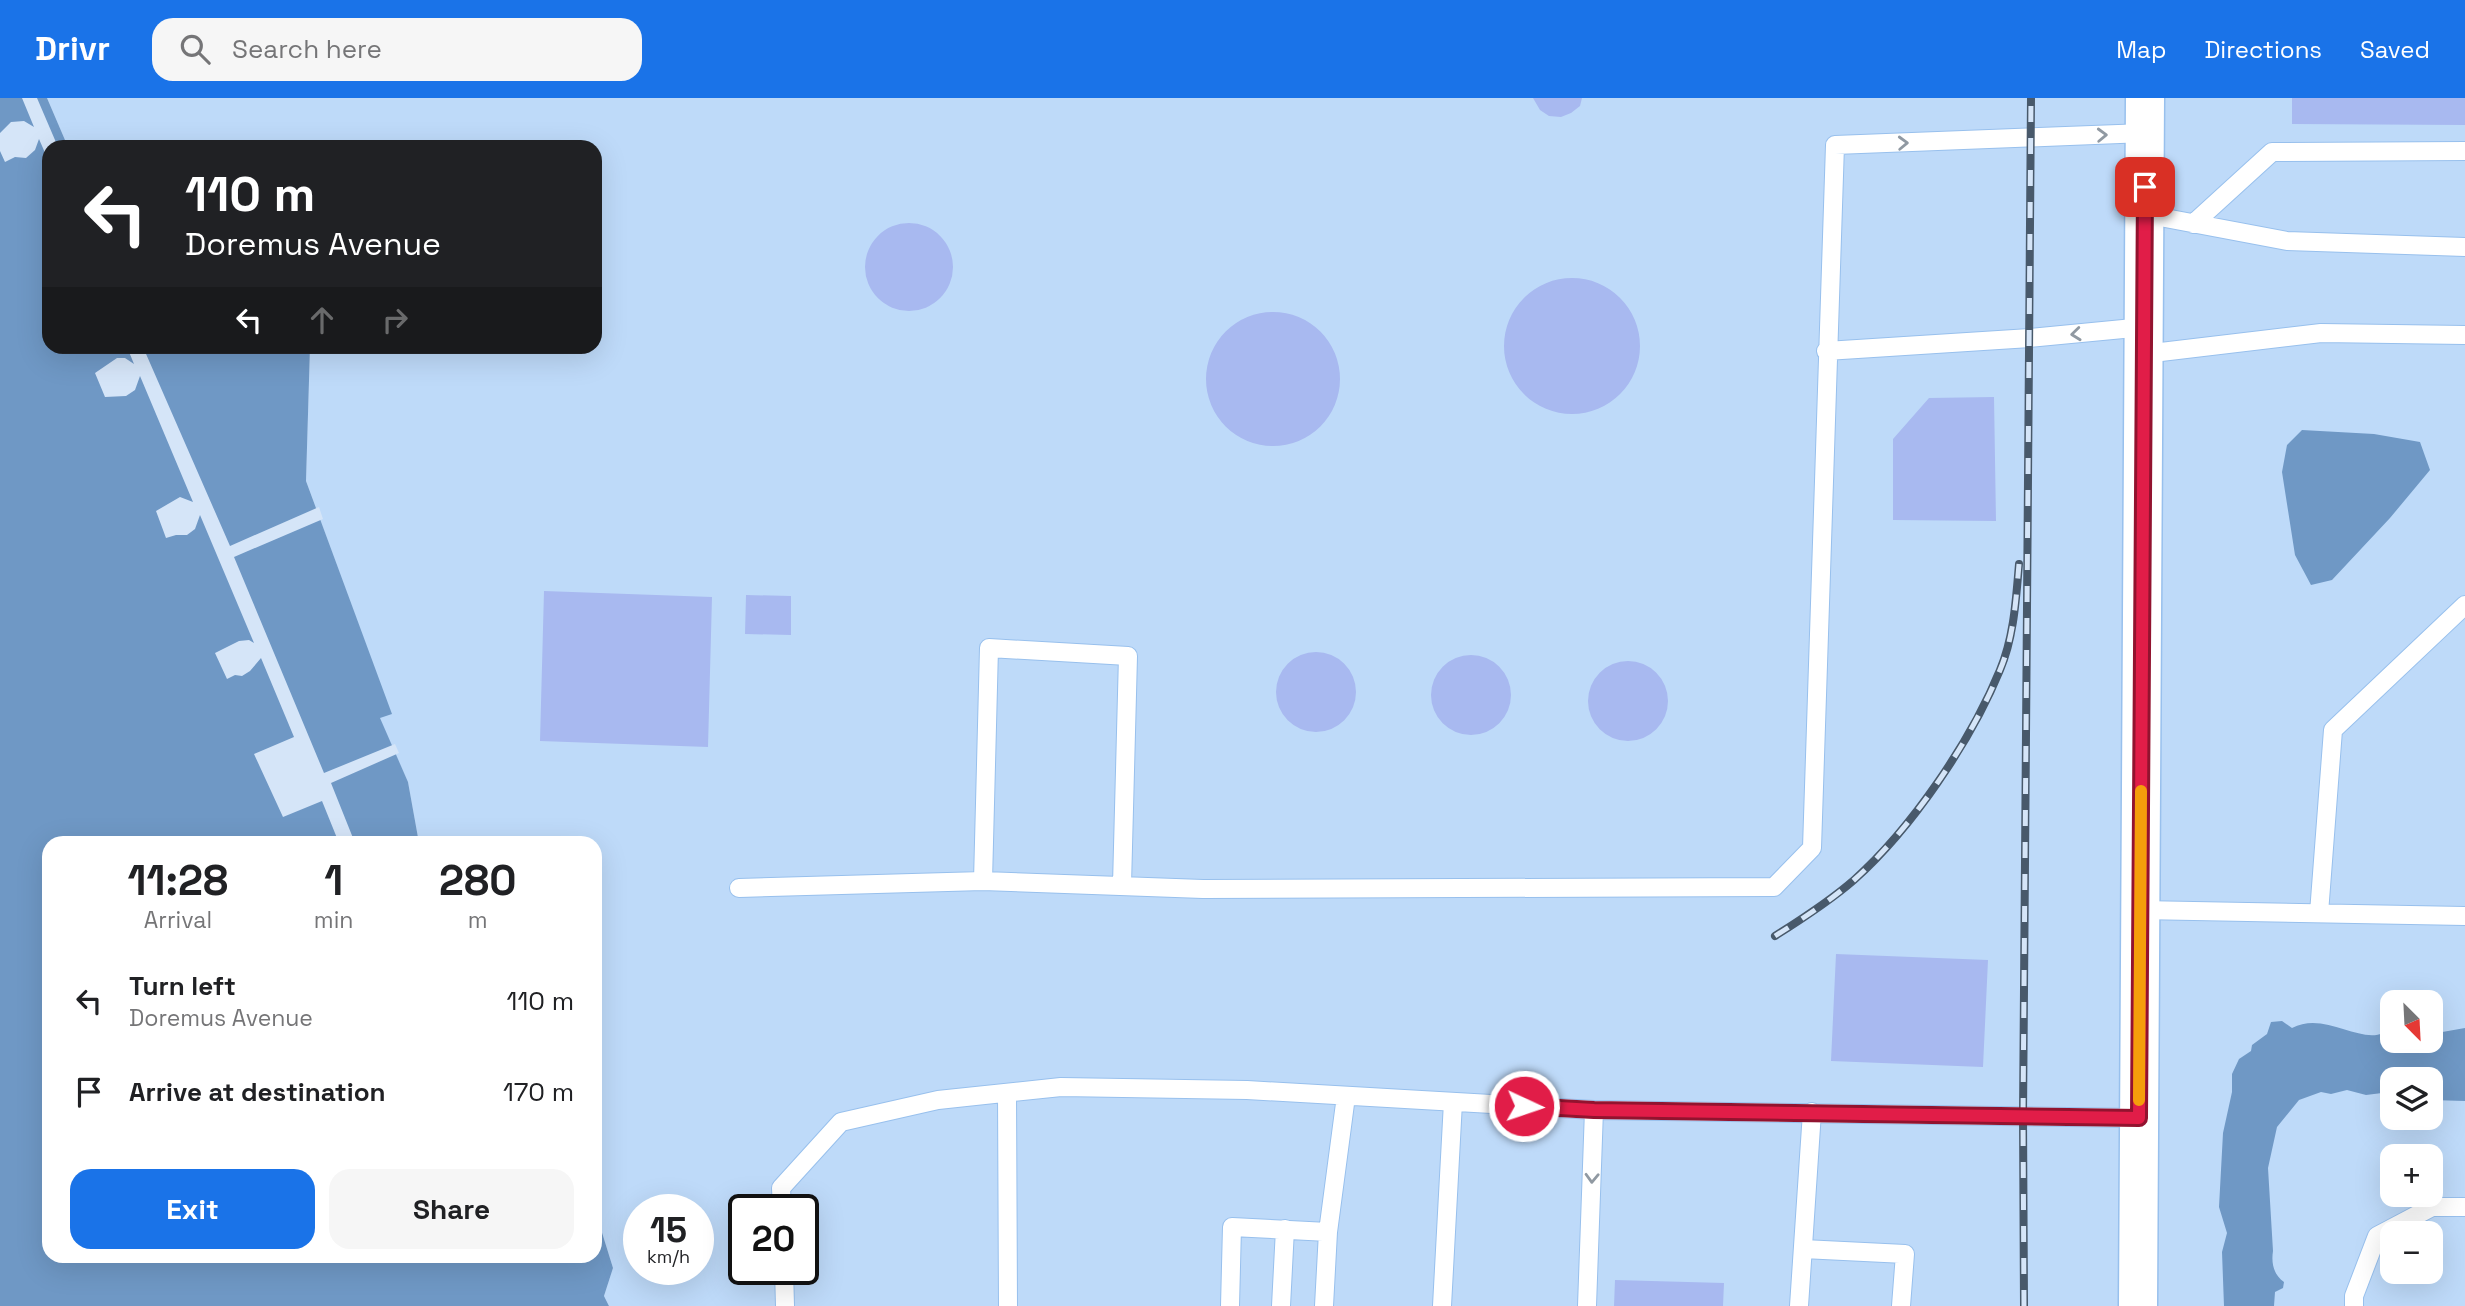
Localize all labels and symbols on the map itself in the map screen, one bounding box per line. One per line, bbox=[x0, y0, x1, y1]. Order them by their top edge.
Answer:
one-way arrow bbox=[2097, 127, 2108, 142]
one-way arrow bbox=[1898, 135, 1909, 150]
pin bbox=[2115, 157, 2175, 217]
one-way arrow bbox=[2070, 326, 2081, 341]
north arrow bbox=[2380, 990, 2443, 1054]
position arrow bbox=[1487, 1069, 1561, 1143]
one-way arrow bbox=[1584, 1173, 1599, 1184]
speed limit sign: 20 bbox=[728, 1194, 819, 1285]

